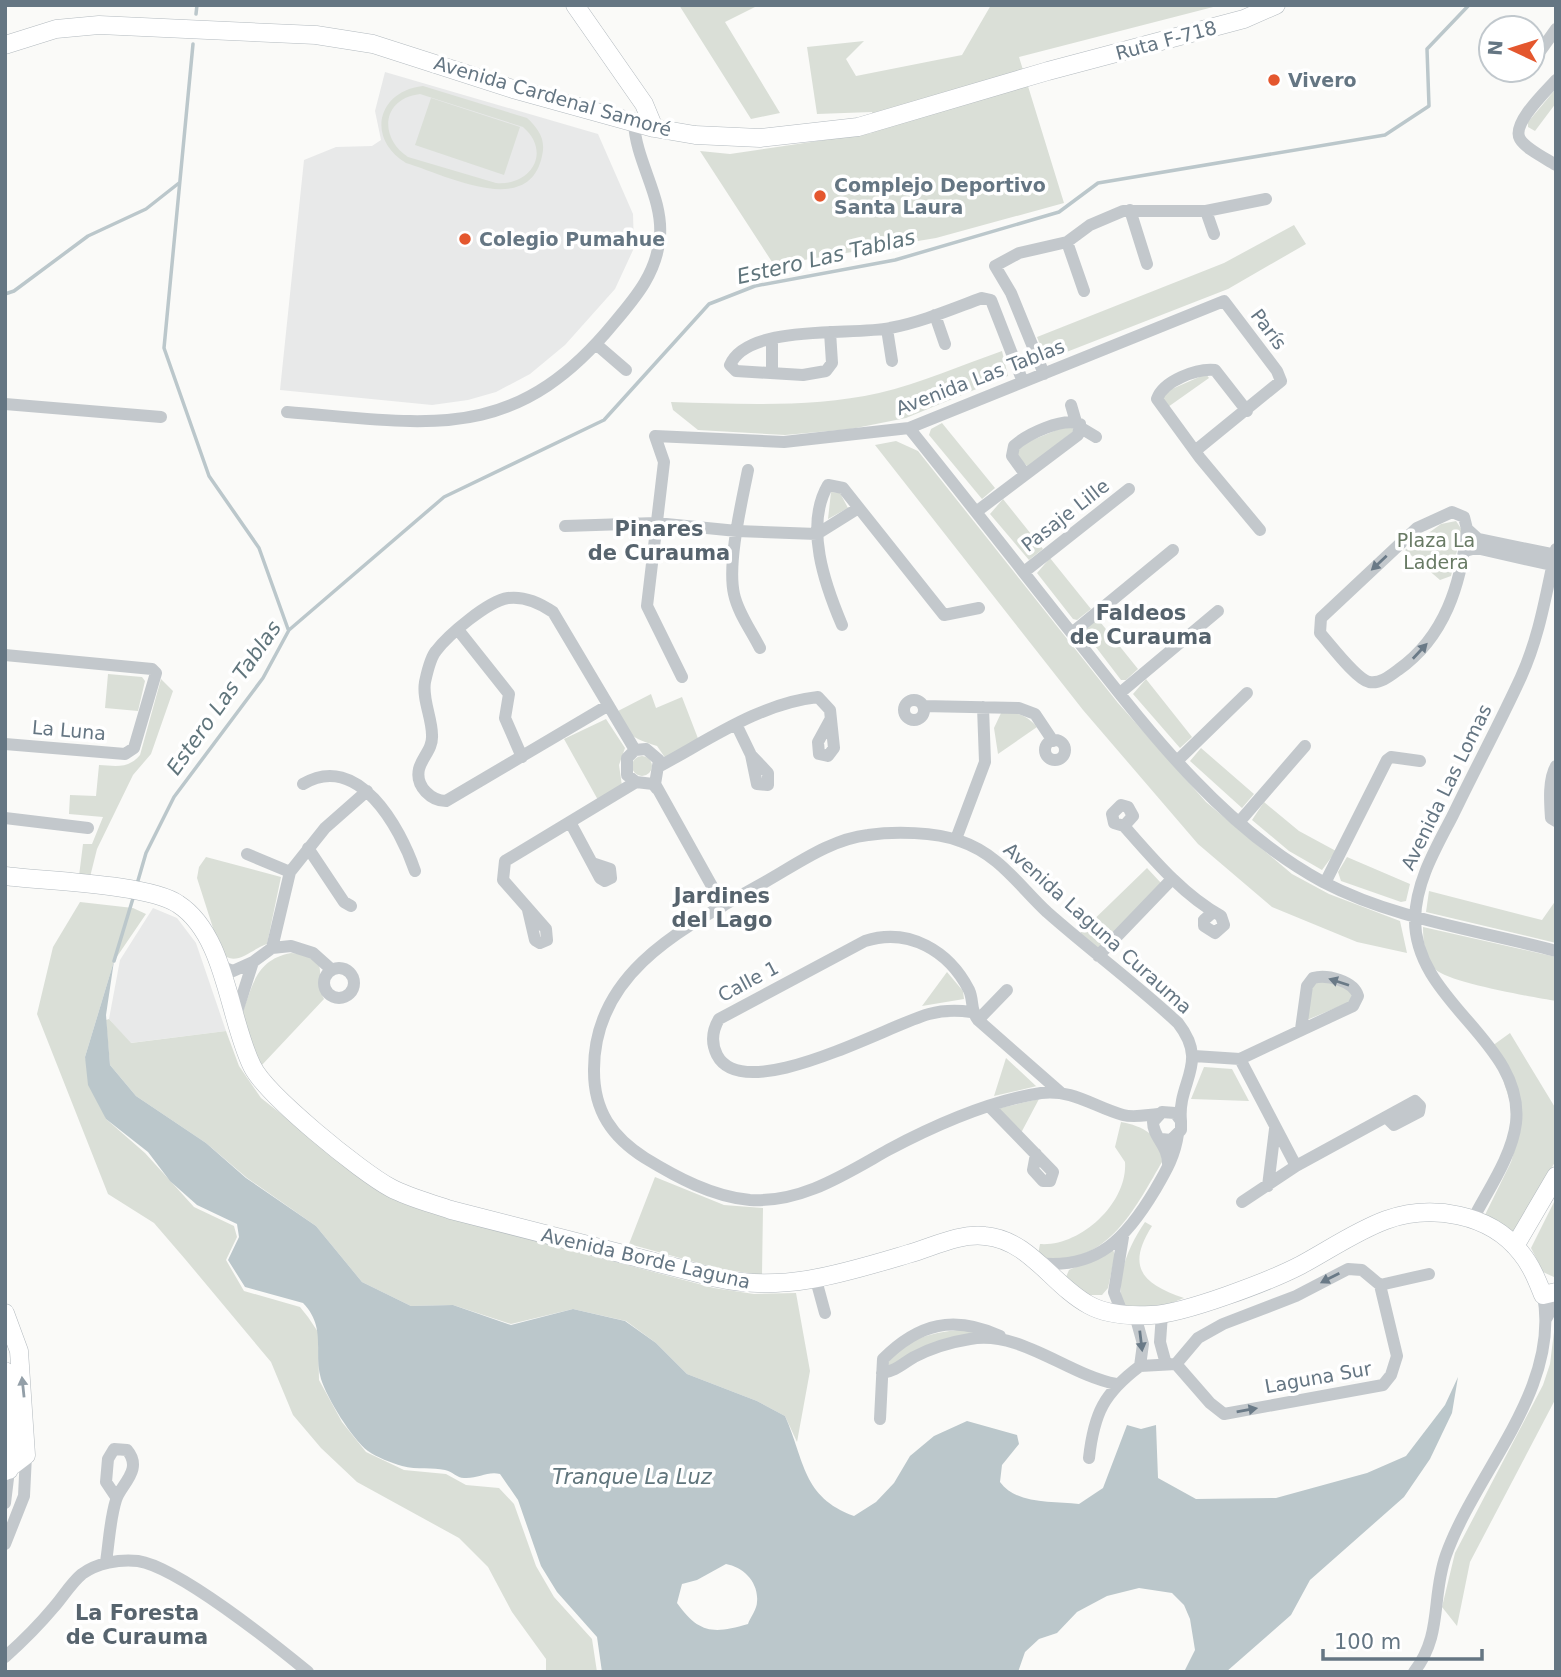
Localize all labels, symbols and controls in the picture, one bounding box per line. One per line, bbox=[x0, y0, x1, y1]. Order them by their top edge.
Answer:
north arrow bbox=[1477, 14, 1547, 84]
street label: Ruta F-718 bbox=[1113, 16, 1219, 64]
text: N bbox=[1484, 39, 1507, 57]
street label: Avenida Cardenal Samoré bbox=[432, 52, 674, 140]
place label: Vivero bbox=[1288, 69, 1357, 91]
marker: Vivero bbox=[1266, 72, 1282, 88]
place label: Complejo Deportivo Santa Laura bbox=[834, 174, 1046, 218]
marker: Complejo Deportivo Santa Laura bbox=[812, 188, 828, 204]
water label: Estero Las Tablas bbox=[735, 225, 918, 289]
place label: Colegio Pumahue bbox=[479, 228, 665, 250]
marker: Colegio Pumahue bbox=[457, 231, 473, 247]
street label: París bbox=[1247, 304, 1291, 354]
street label: Avenida Las Tablas bbox=[892, 335, 1068, 419]
street label: Pasaje Lille bbox=[1017, 474, 1113, 556]
district label: Pinares de Curauma bbox=[588, 517, 730, 565]
park label: Plaza La Ladera bbox=[1397, 529, 1475, 573]
one-way arrow bbox=[1371, 555, 1388, 571]
district label: Faldeos de Curauma bbox=[1070, 601, 1212, 649]
water label: Estero Las Tablas bbox=[162, 616, 286, 779]
one-way arrow bbox=[1412, 643, 1428, 660]
street label: Avenida Las Lomas bbox=[1396, 700, 1496, 874]
street label: La Luna bbox=[31, 716, 107, 744]
street label: Avenida Laguna Curauma bbox=[1000, 838, 1196, 1018]
district label: Jardines del Lago bbox=[672, 884, 772, 932]
street label: Calle 1 bbox=[714, 956, 782, 1006]
one-way arrow bbox=[1329, 976, 1350, 986]
street label: Avenida Borde Laguna bbox=[539, 1223, 753, 1293]
one-way arrow bbox=[1320, 1273, 1340, 1284]
one-way arrow bbox=[1136, 1330, 1147, 1352]
street label: Laguna Sur bbox=[1263, 1357, 1373, 1397]
one-way arrow bbox=[17, 1376, 28, 1398]
one-way arrow bbox=[1236, 1404, 1258, 1415]
water label: Tranque La Luz bbox=[552, 1465, 713, 1489]
district label: La Foresta de Curauma bbox=[66, 1601, 208, 1649]
scale bar bbox=[1323, 1618, 1482, 1662]
text: 100 m bbox=[1334, 1630, 1401, 1654]

